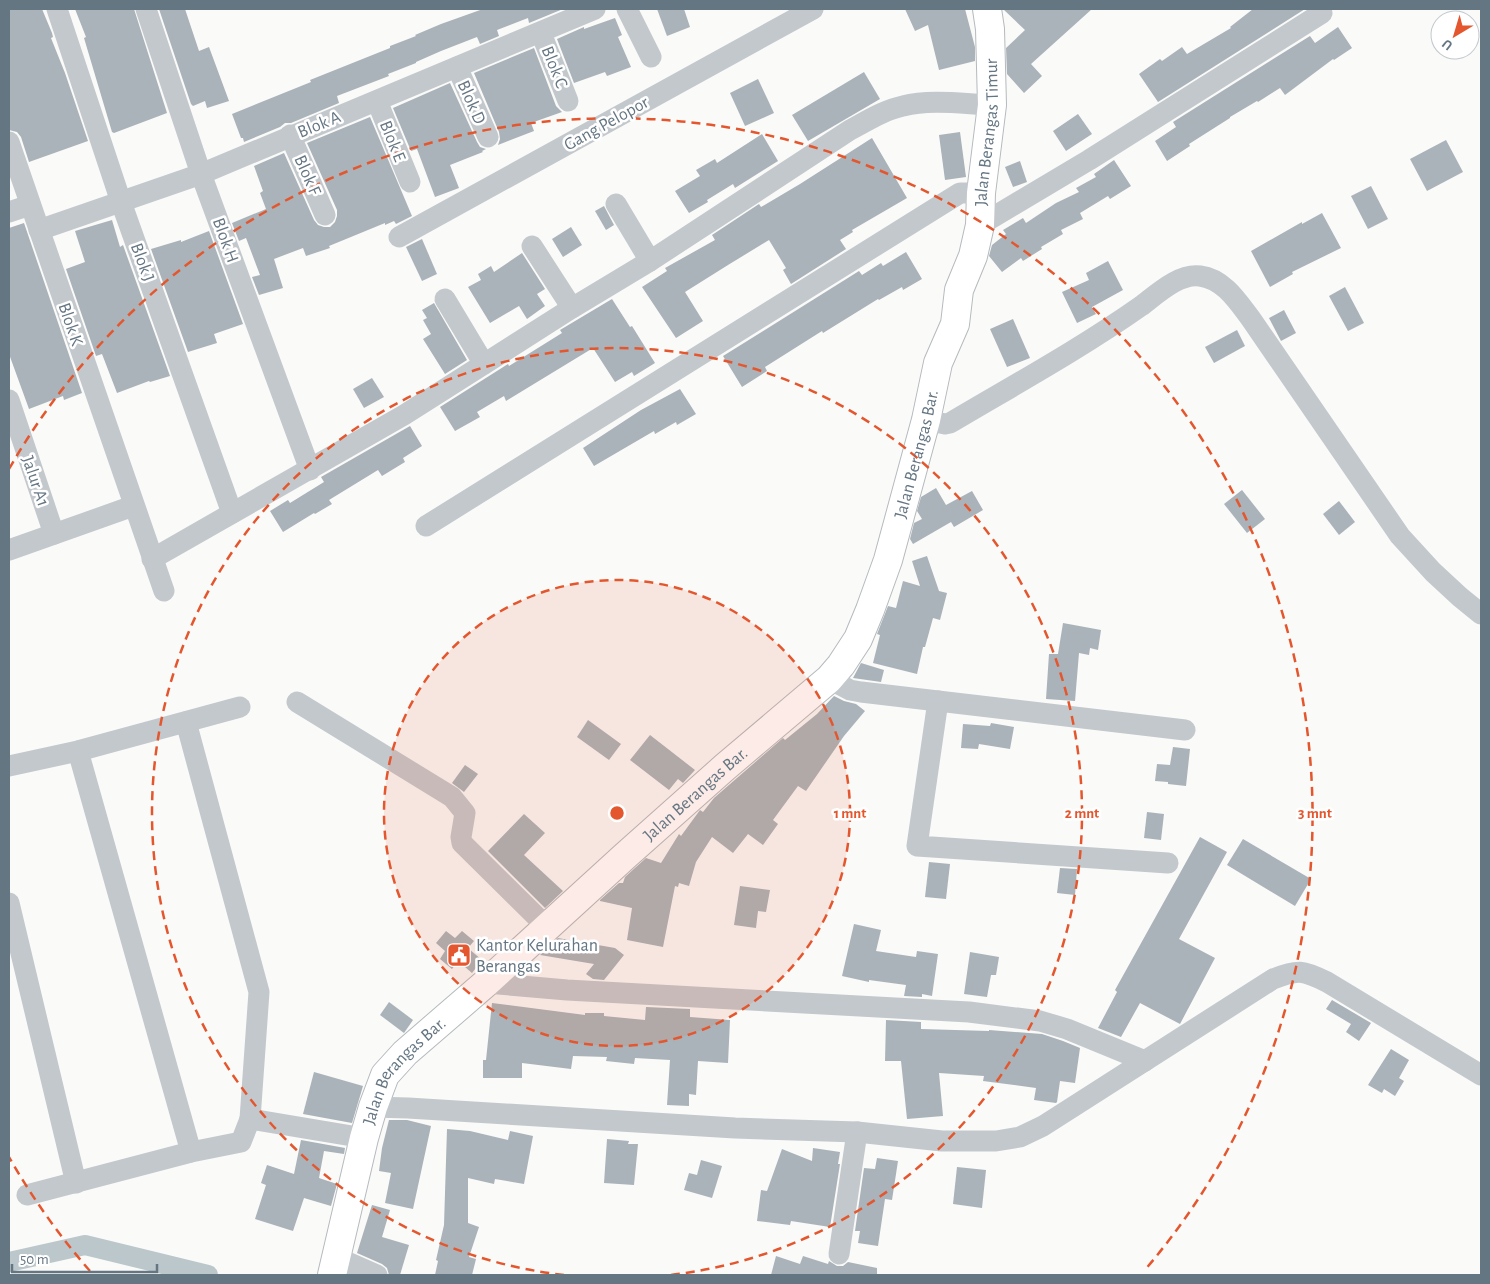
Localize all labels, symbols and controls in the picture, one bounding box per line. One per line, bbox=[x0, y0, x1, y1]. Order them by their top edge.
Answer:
north arrow bbox=[1430, 10, 1480, 60]
text: U bbox=[1440, 36, 1455, 53]
street label: Blok C bbox=[538, 44, 571, 91]
street label: Jalan Berangas Timur bbox=[973, 58, 1002, 206]
street label: Blok D bbox=[454, 78, 489, 127]
street label: Gang Pelopor bbox=[561, 93, 652, 154]
street label: Blok A bbox=[295, 108, 344, 142]
street label: Blok E bbox=[376, 118, 409, 165]
street label: Blok F bbox=[290, 153, 324, 198]
street label: Blok H bbox=[209, 215, 241, 265]
street label: Blok J bbox=[127, 241, 157, 284]
street label: Blok K bbox=[54, 301, 86, 348]
street label: Jalan Berangas Bar. bbox=[892, 388, 942, 521]
street label: Jalur A1 bbox=[18, 454, 52, 509]
street label: Jalan Berangas Bar. bbox=[640, 744, 751, 845]
centre of rings bbox=[608, 804, 626, 822]
text: 1 mnt bbox=[834, 806, 866, 821]
text: 2 mnt bbox=[1065, 806, 1099, 821]
text: 3 mnt bbox=[1298, 806, 1332, 821]
place label: Kantor Kelurahan Berangas bbox=[476, 937, 598, 976]
public building icon: Kantor Kelurahan Berangas bbox=[446, 942, 472, 968]
street label: Jalan Berangas Bar. bbox=[360, 1014, 450, 1127]
scale bar bbox=[12, 1242, 158, 1274]
text: 50 m bbox=[20, 1252, 49, 1267]

